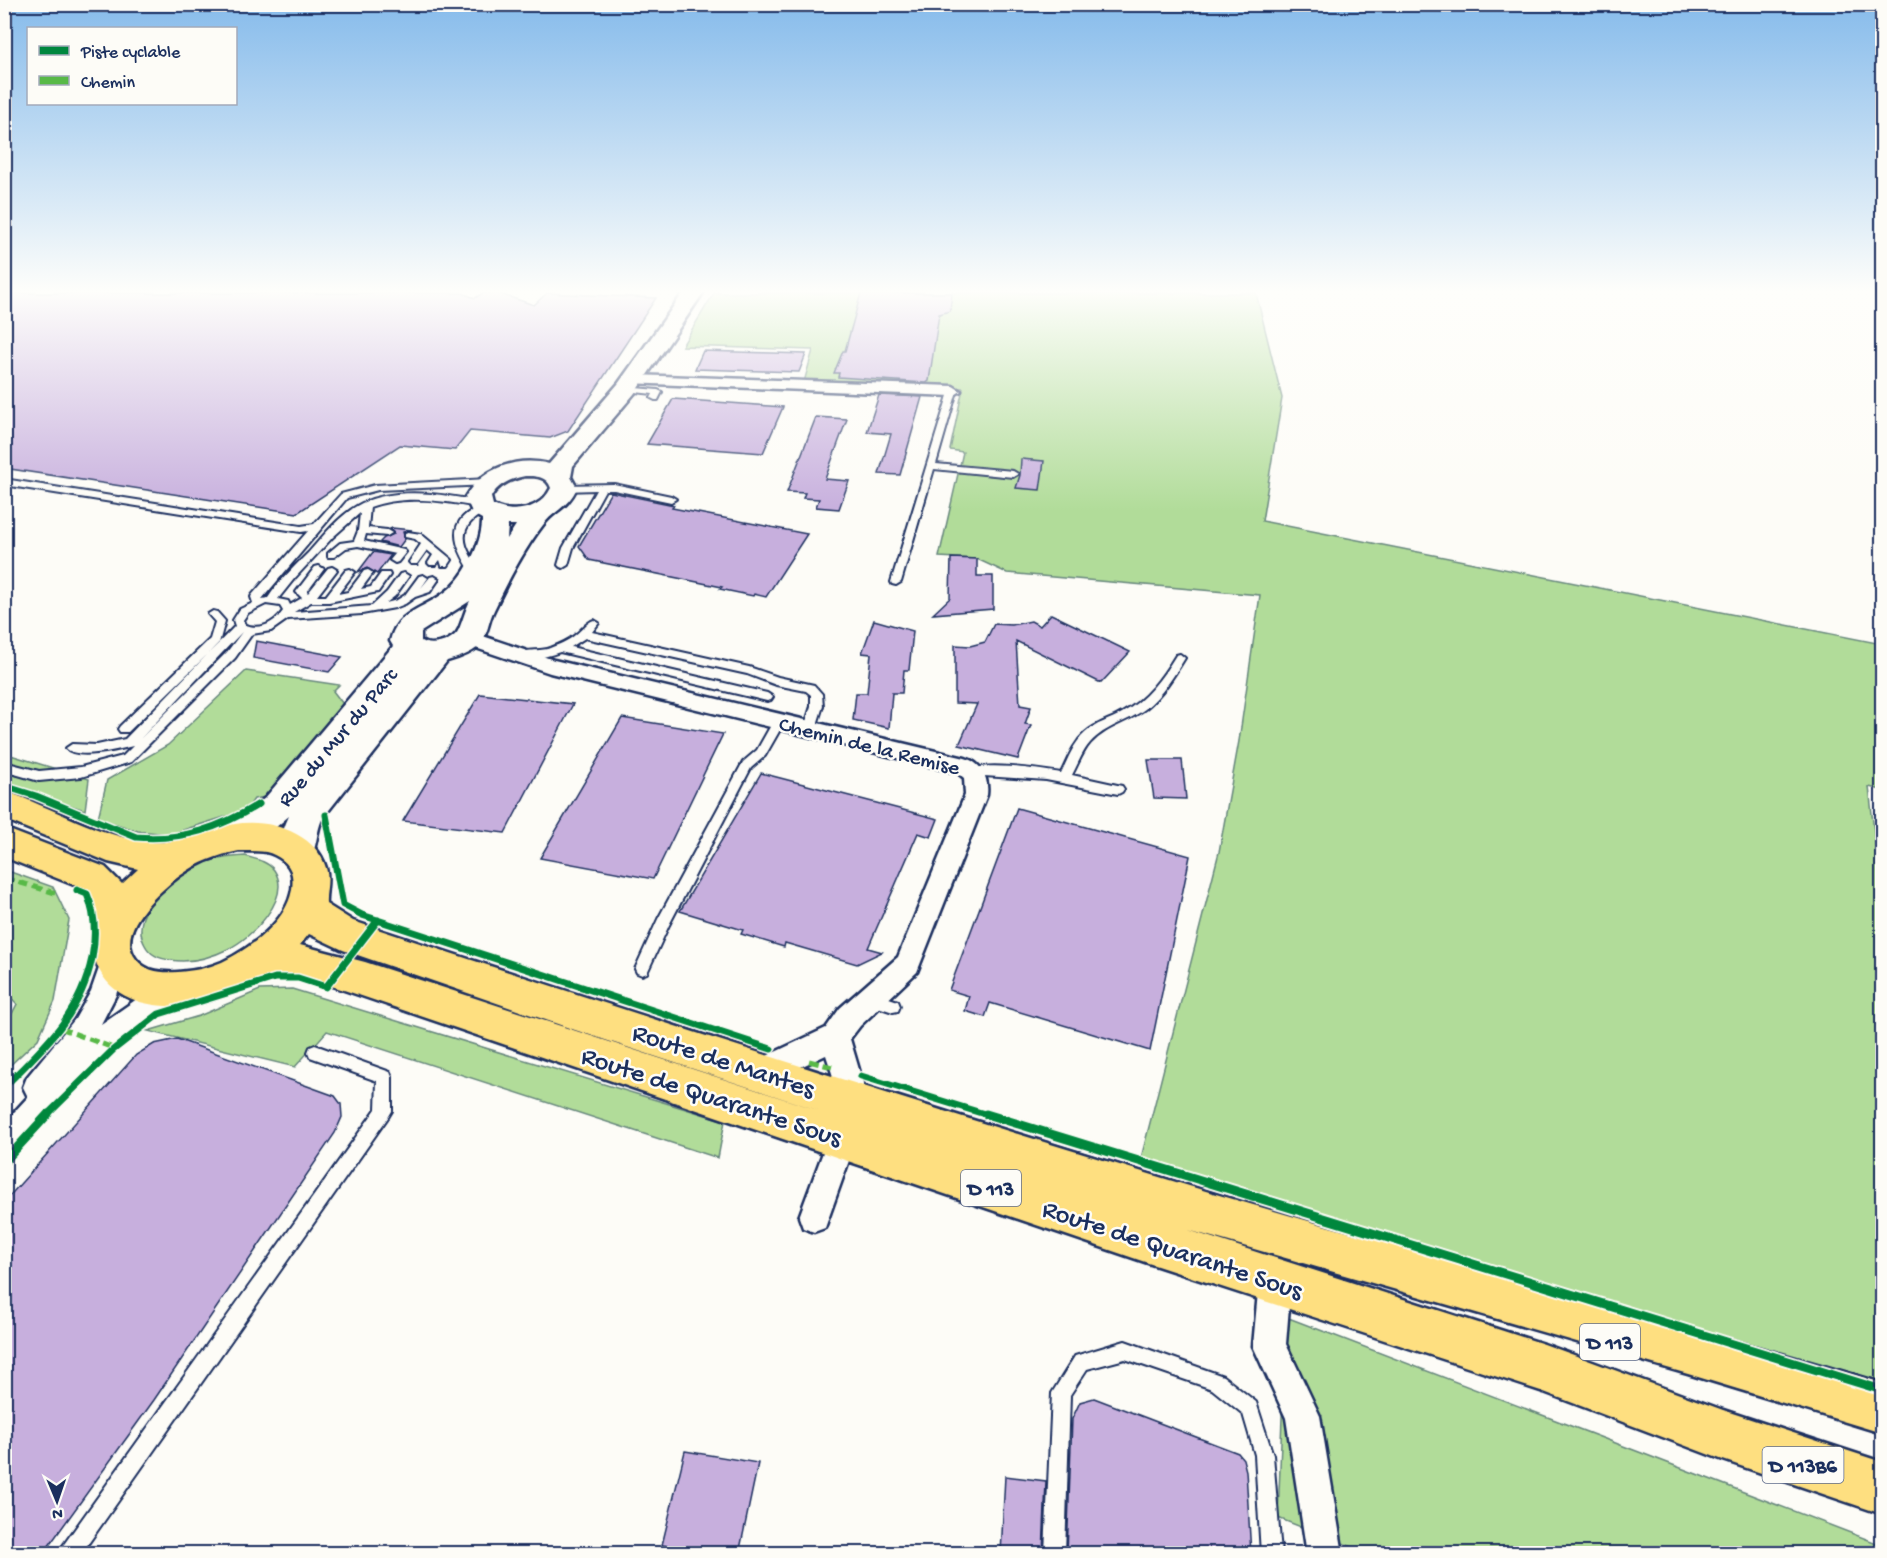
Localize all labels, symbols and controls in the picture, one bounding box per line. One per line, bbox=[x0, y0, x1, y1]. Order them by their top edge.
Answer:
legend bbox=[27, 27, 237, 105]
text: Piste cyclable bbox=[80, 43, 181, 64]
text: Chemin bbox=[81, 73, 135, 94]
street label: Rue du Mur du Parc bbox=[273, 663, 406, 813]
street label: Chemin de la Remise bbox=[776, 713, 963, 783]
street label: Route de Mantes bbox=[628, 1018, 819, 1108]
street label: Route de Quarante Sous bbox=[576, 1042, 846, 1156]
road number: D 113 bbox=[961, 1170, 1021, 1206]
street label: Route de Quarante Sous bbox=[1037, 1195, 1307, 1309]
road number: D 113 bbox=[1580, 1324, 1640, 1360]
road number: D 113B6 bbox=[1762, 1447, 1844, 1483]
north arrow bbox=[27, 1471, 87, 1531]
text: N bbox=[51, 1503, 63, 1522]

